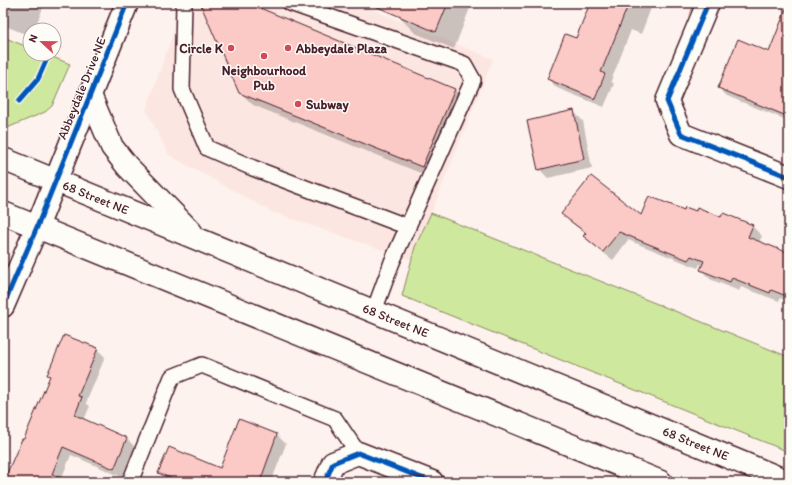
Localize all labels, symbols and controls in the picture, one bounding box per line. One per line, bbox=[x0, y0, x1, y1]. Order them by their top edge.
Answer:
north arrow bbox=[22, 22, 62, 62]
text: N bbox=[26, 33, 41, 44]
street label: Abbeydale Drive NE bbox=[54, 35, 109, 141]
place label: Circle K bbox=[179, 41, 224, 56]
place label: Abbeydale Plaza bbox=[295, 41, 388, 57]
marker: Circle K bbox=[226, 43, 236, 53]
marker: Abbeydale Plaza bbox=[283, 43, 293, 53]
marker: Neighbourhood Pub bbox=[259, 51, 269, 61]
place label: Neighbourhood Pub bbox=[222, 63, 307, 93]
place label: Subway bbox=[306, 97, 350, 113]
marker: Subway bbox=[293, 99, 303, 109]
street label: 68 Street NE bbox=[60, 177, 131, 218]
street label: 68 Street NE bbox=[360, 300, 431, 341]
street label: 68 Street NE bbox=[660, 423, 731, 464]

